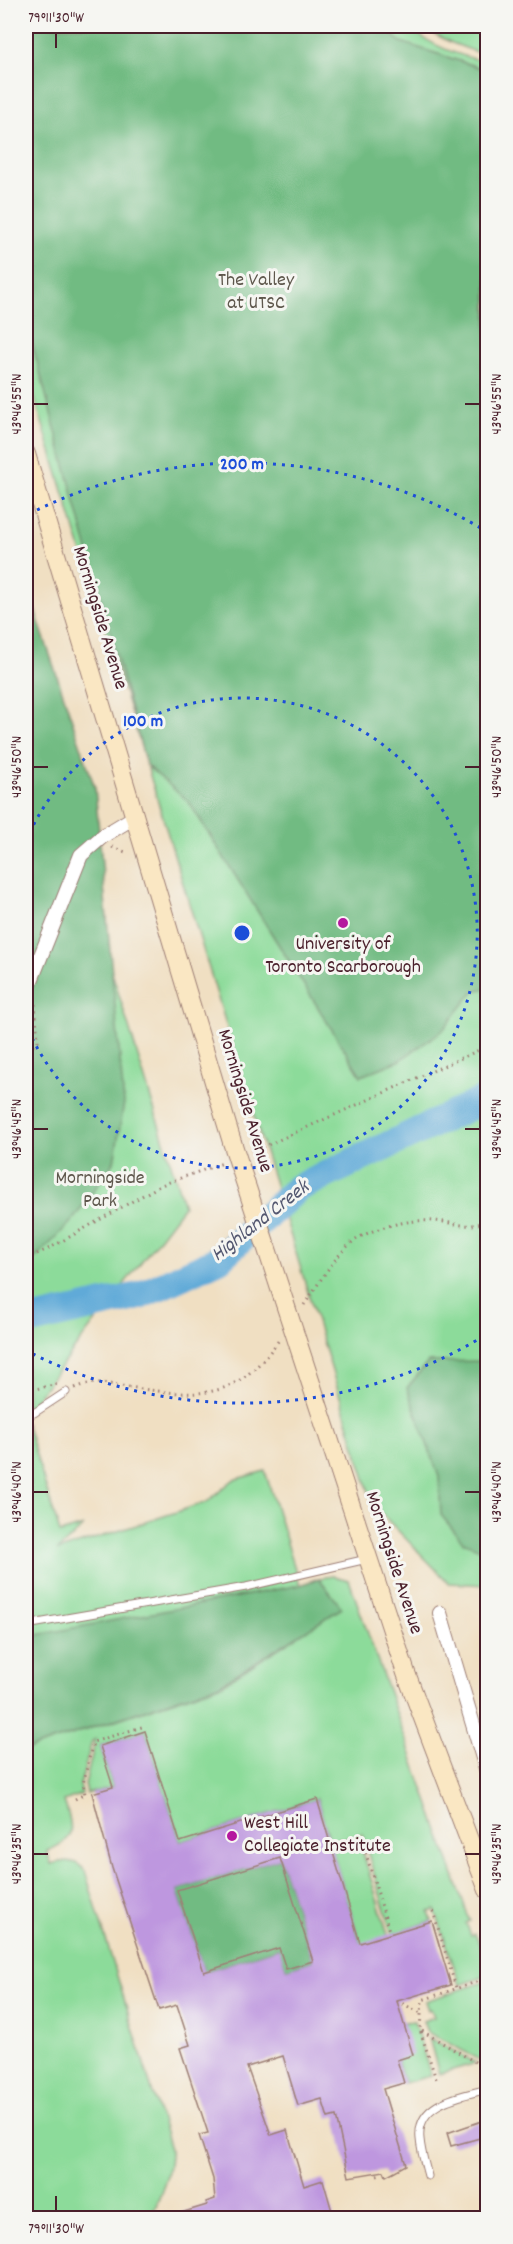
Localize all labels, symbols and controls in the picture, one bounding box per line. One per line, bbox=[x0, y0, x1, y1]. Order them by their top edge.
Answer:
text: 79°11'30"W bbox=[28, 8, 84, 30]
park label: The Valley at UTSC bbox=[218, 267, 295, 318]
text: 43°46'55"N bbox=[7, 374, 29, 434]
text: 43°46'55"N bbox=[487, 374, 509, 434]
text: 200 m bbox=[220, 453, 264, 478]
street label: Morningside Avenue bbox=[64, 543, 134, 693]
text: 100 m bbox=[123, 710, 163, 735]
text: 43°46'50"N bbox=[7, 736, 29, 798]
text: 43°46'50"N bbox=[487, 736, 509, 798]
marker: University of Toronto Scarborough bbox=[336, 916, 350, 930]
centre of rings bbox=[232, 923, 252, 943]
place label: University of Toronto Scarborough bbox=[265, 931, 421, 982]
street label: Morningside Avenue bbox=[209, 1026, 279, 1176]
text: 43°46'45"N bbox=[7, 1099, 29, 1159]
text: 43°46'45"N bbox=[487, 1099, 509, 1159]
park label: Morningside Park bbox=[55, 1165, 145, 1216]
water label: Highland Creek bbox=[205, 1172, 319, 1270]
text: 43°46'40"N bbox=[7, 1461, 29, 1523]
text: 43°46'40"N bbox=[487, 1461, 509, 1523]
street label: Morningside Avenue bbox=[357, 1488, 429, 1638]
place label: West Hill Collegiate Institute bbox=[244, 1810, 391, 1861]
text: 43°46'35"N bbox=[7, 1824, 29, 1884]
text: 43°46'35"N bbox=[487, 1824, 509, 1884]
marker: West Hill Collegiate Institute bbox=[225, 1829, 239, 1843]
text: 79°11'30"W bbox=[28, 2219, 84, 2241]

